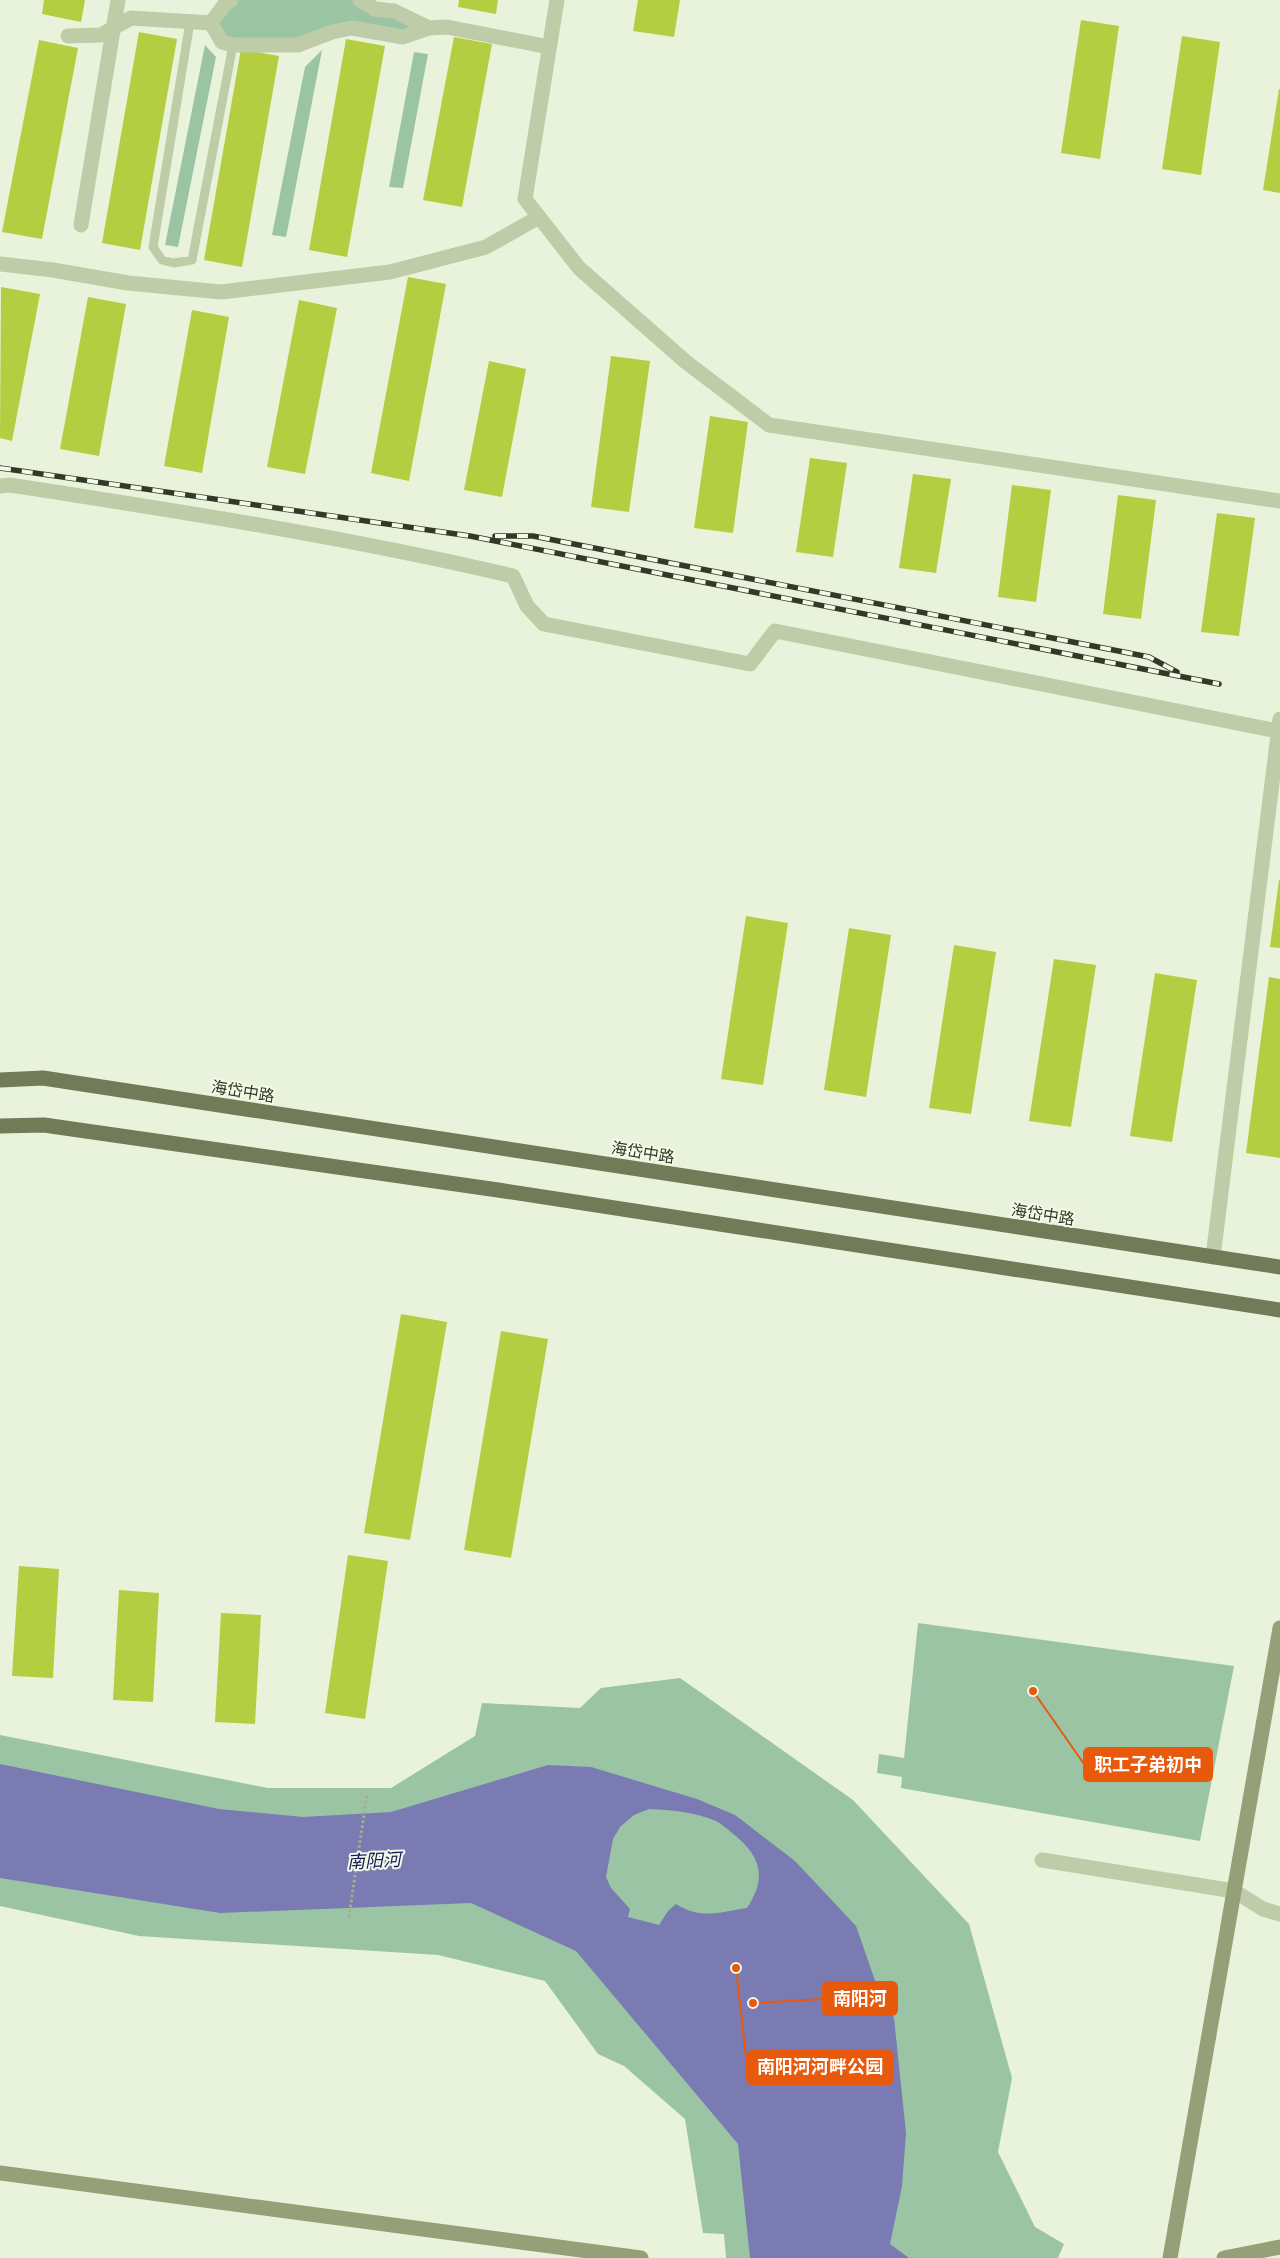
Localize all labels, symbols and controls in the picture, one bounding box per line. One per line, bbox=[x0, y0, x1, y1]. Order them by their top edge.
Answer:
street label: 海岱中路 bbox=[210, 1076, 276, 1107]
street label: 海岱中路 bbox=[610, 1137, 676, 1168]
street label: 海岱中路 bbox=[1010, 1199, 1076, 1230]
callout: 职工子弟初中 bbox=[1084, 1748, 1212, 1781]
text: 职工子弟初中 bbox=[1094, 1753, 1202, 1776]
water label: 南阳河 bbox=[346, 1847, 405, 1873]
callout: 南阳河 bbox=[823, 1982, 897, 2015]
text: 南阳河 bbox=[833, 1987, 887, 2010]
callout: 南阳河河畔公园 bbox=[747, 2051, 893, 2084]
text: 南阳河河畔公园 bbox=[757, 2055, 883, 2078]

